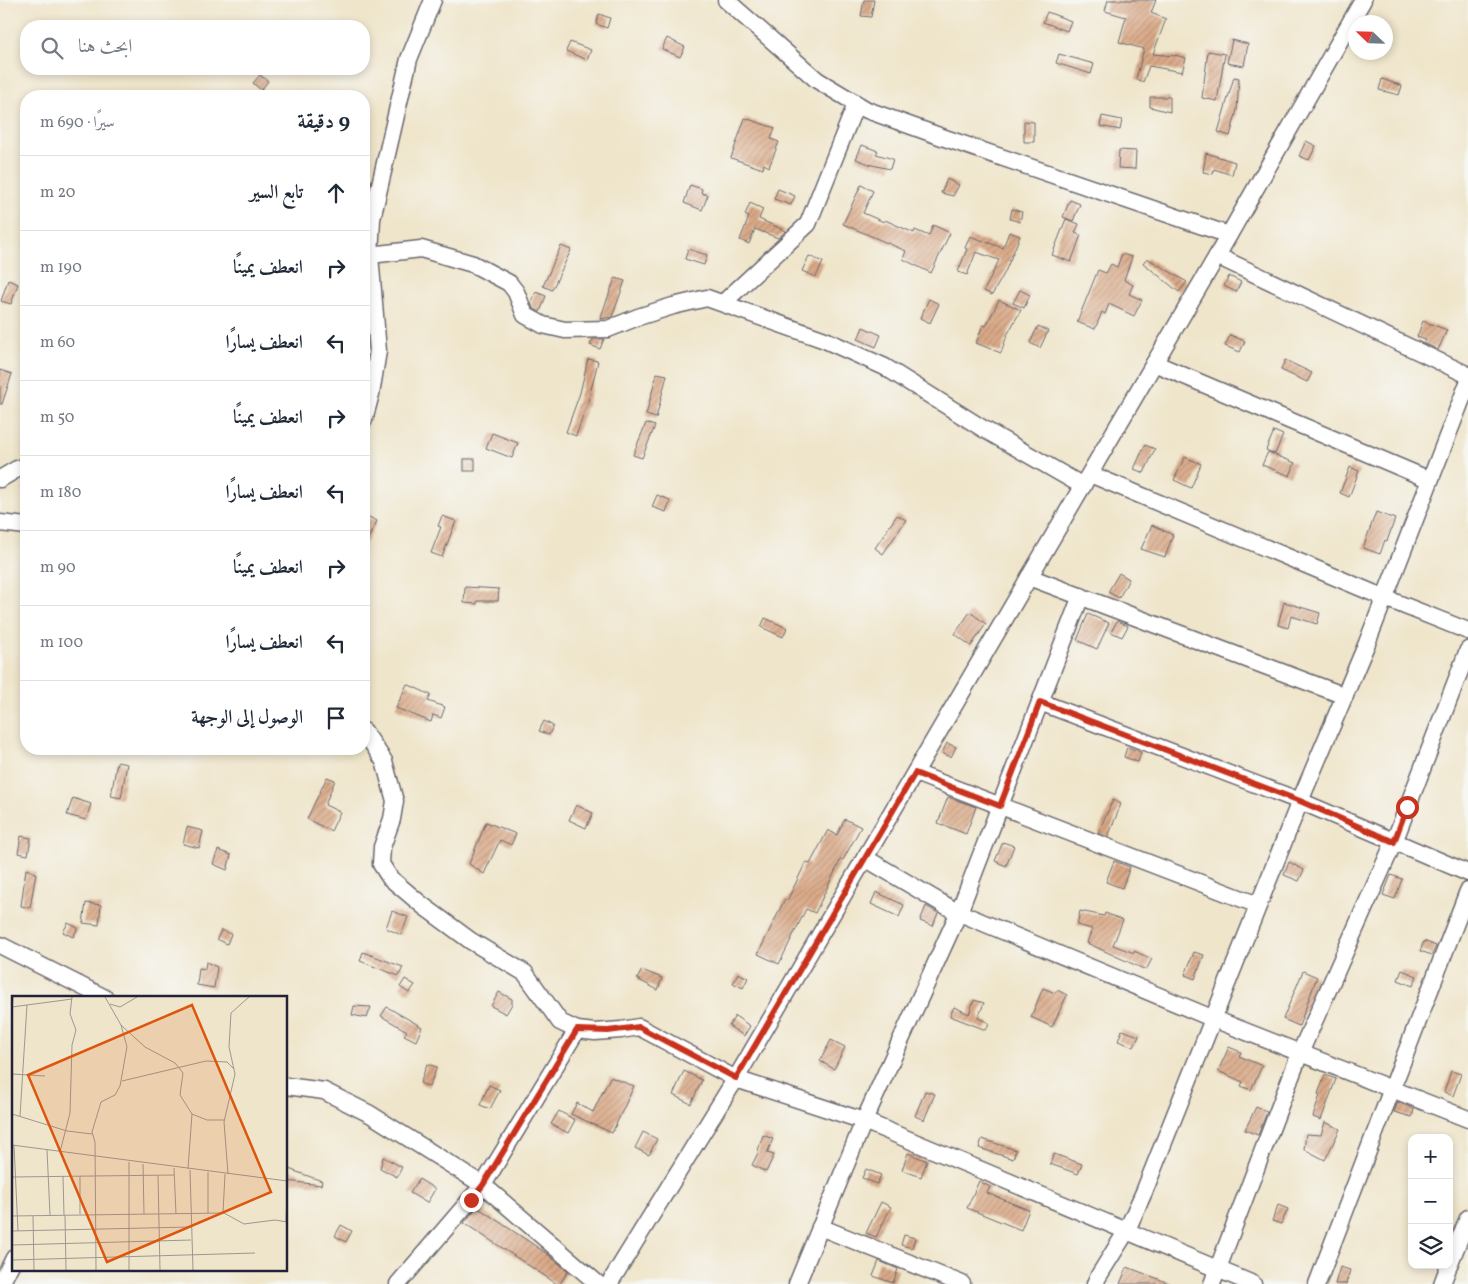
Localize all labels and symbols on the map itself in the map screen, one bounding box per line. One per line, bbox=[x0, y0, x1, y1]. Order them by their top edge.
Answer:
north arrow bbox=[1348, 15, 1393, 60]
route start bbox=[1396, 796, 1419, 819]
inset map bbox=[12, 996, 288, 1272]
route end bbox=[460, 1189, 483, 1212]

